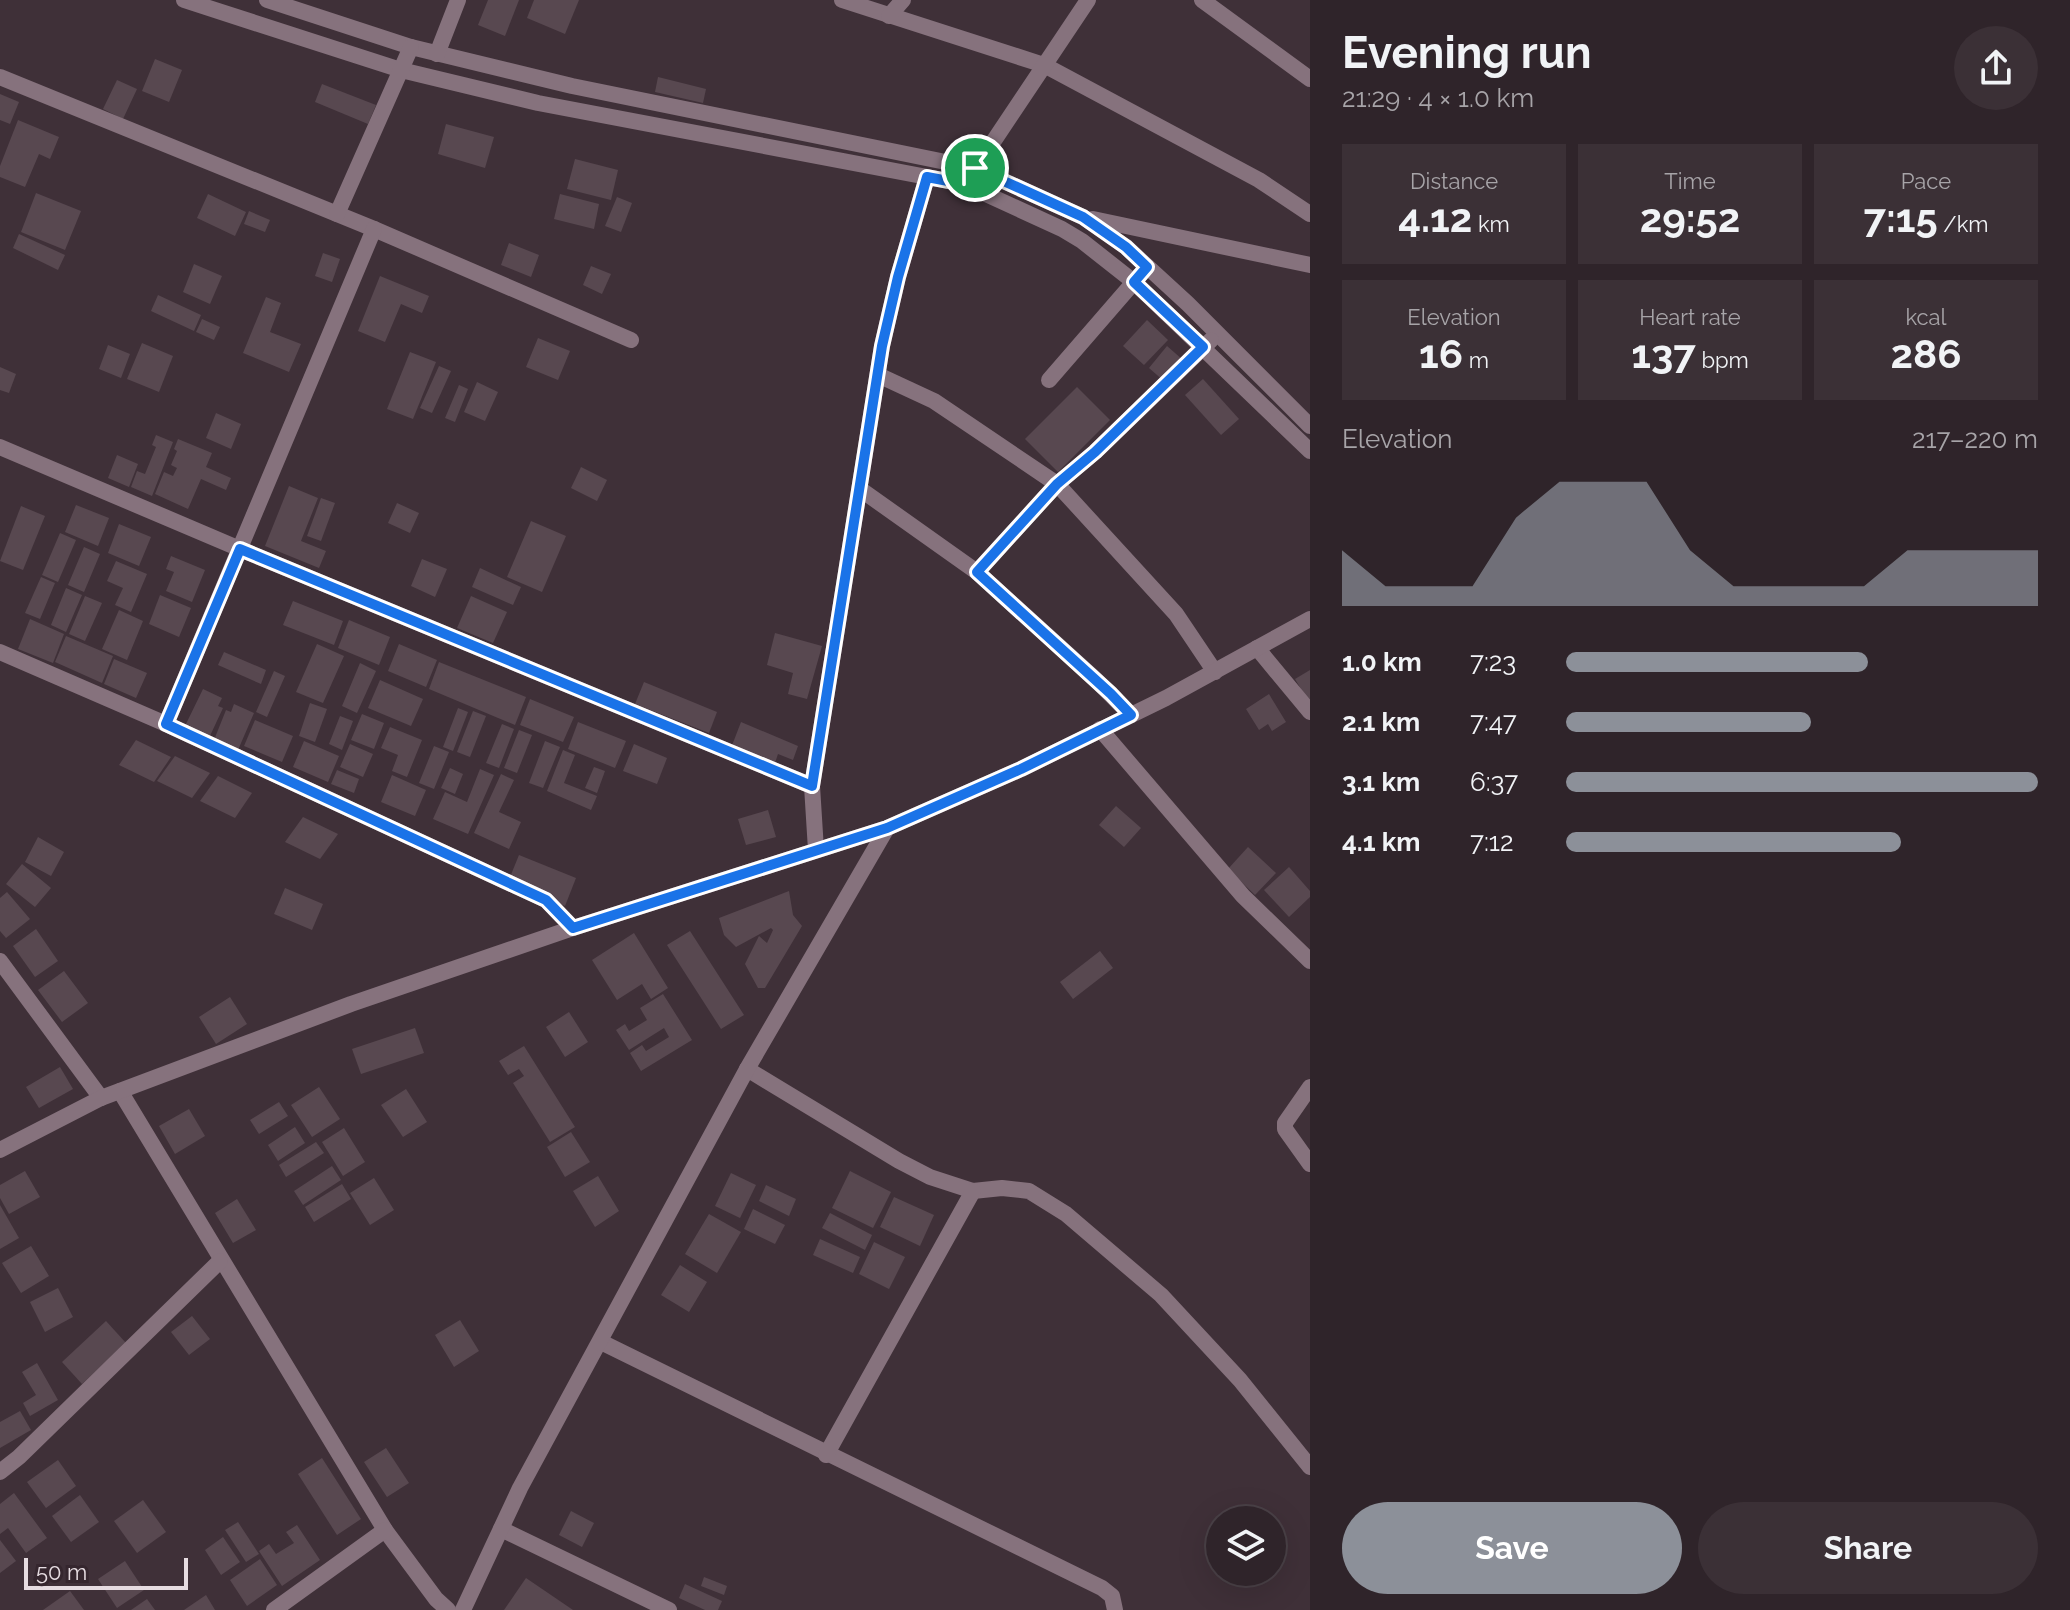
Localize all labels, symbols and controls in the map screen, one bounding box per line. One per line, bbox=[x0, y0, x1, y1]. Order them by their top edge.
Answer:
button: share bbox=[1954, 26, 2038, 110]
text: Evening run bbox=[1342, 27, 1591, 78]
text: 21:29 · 4 × 1.0 km bbox=[1342, 83, 1534, 113]
pin bbox=[941, 134, 1009, 202]
icon: arrive bbox=[953, 146, 997, 190]
text: Distance bbox=[1410, 168, 1498, 194]
text: Time bbox=[1664, 168, 1716, 194]
text: Pace bbox=[1901, 168, 1951, 194]
text: 4.12 bbox=[1398, 194, 1472, 241]
text: 29:52 bbox=[1640, 194, 1740, 241]
text: 7:15 bbox=[1863, 194, 1938, 241]
text: km bbox=[1472, 211, 1510, 237]
text: /km bbox=[1938, 211, 1989, 237]
text: Elevation bbox=[1407, 304, 1501, 330]
text: Heart rate bbox=[1639, 304, 1741, 330]
text: kcal bbox=[1905, 304, 1947, 330]
text: 16 bbox=[1419, 330, 1463, 377]
text: 137 bbox=[1631, 330, 1696, 377]
text: 286 bbox=[1891, 330, 1962, 377]
text: m bbox=[1463, 347, 1489, 373]
text: bpm bbox=[1696, 347, 1749, 373]
text: Elevation bbox=[1342, 424, 1452, 454]
text: 217–220 m bbox=[1912, 424, 2038, 454]
text: 1.0 km bbox=[1342, 647, 1422, 677]
text: 7:23 bbox=[1470, 647, 1516, 677]
text: 2.1 km bbox=[1342, 707, 1420, 737]
text: 7:47 bbox=[1470, 707, 1517, 737]
text: 3.1 km bbox=[1342, 767, 1420, 797]
text: 6:37 bbox=[1470, 767, 1518, 797]
text: 4.1 km bbox=[1342, 827, 1421, 857]
text: 7:12 bbox=[1470, 827, 1513, 857]
button: Save bbox=[1342, 1502, 1682, 1594]
button: Share bbox=[1698, 1502, 2038, 1594]
map controls bbox=[1206, 1506, 1286, 1586]
button: layers bbox=[1206, 1506, 1286, 1586]
scale bar bbox=[24, 1554, 188, 1590]
text: 50 m bbox=[36, 1559, 87, 1585]

